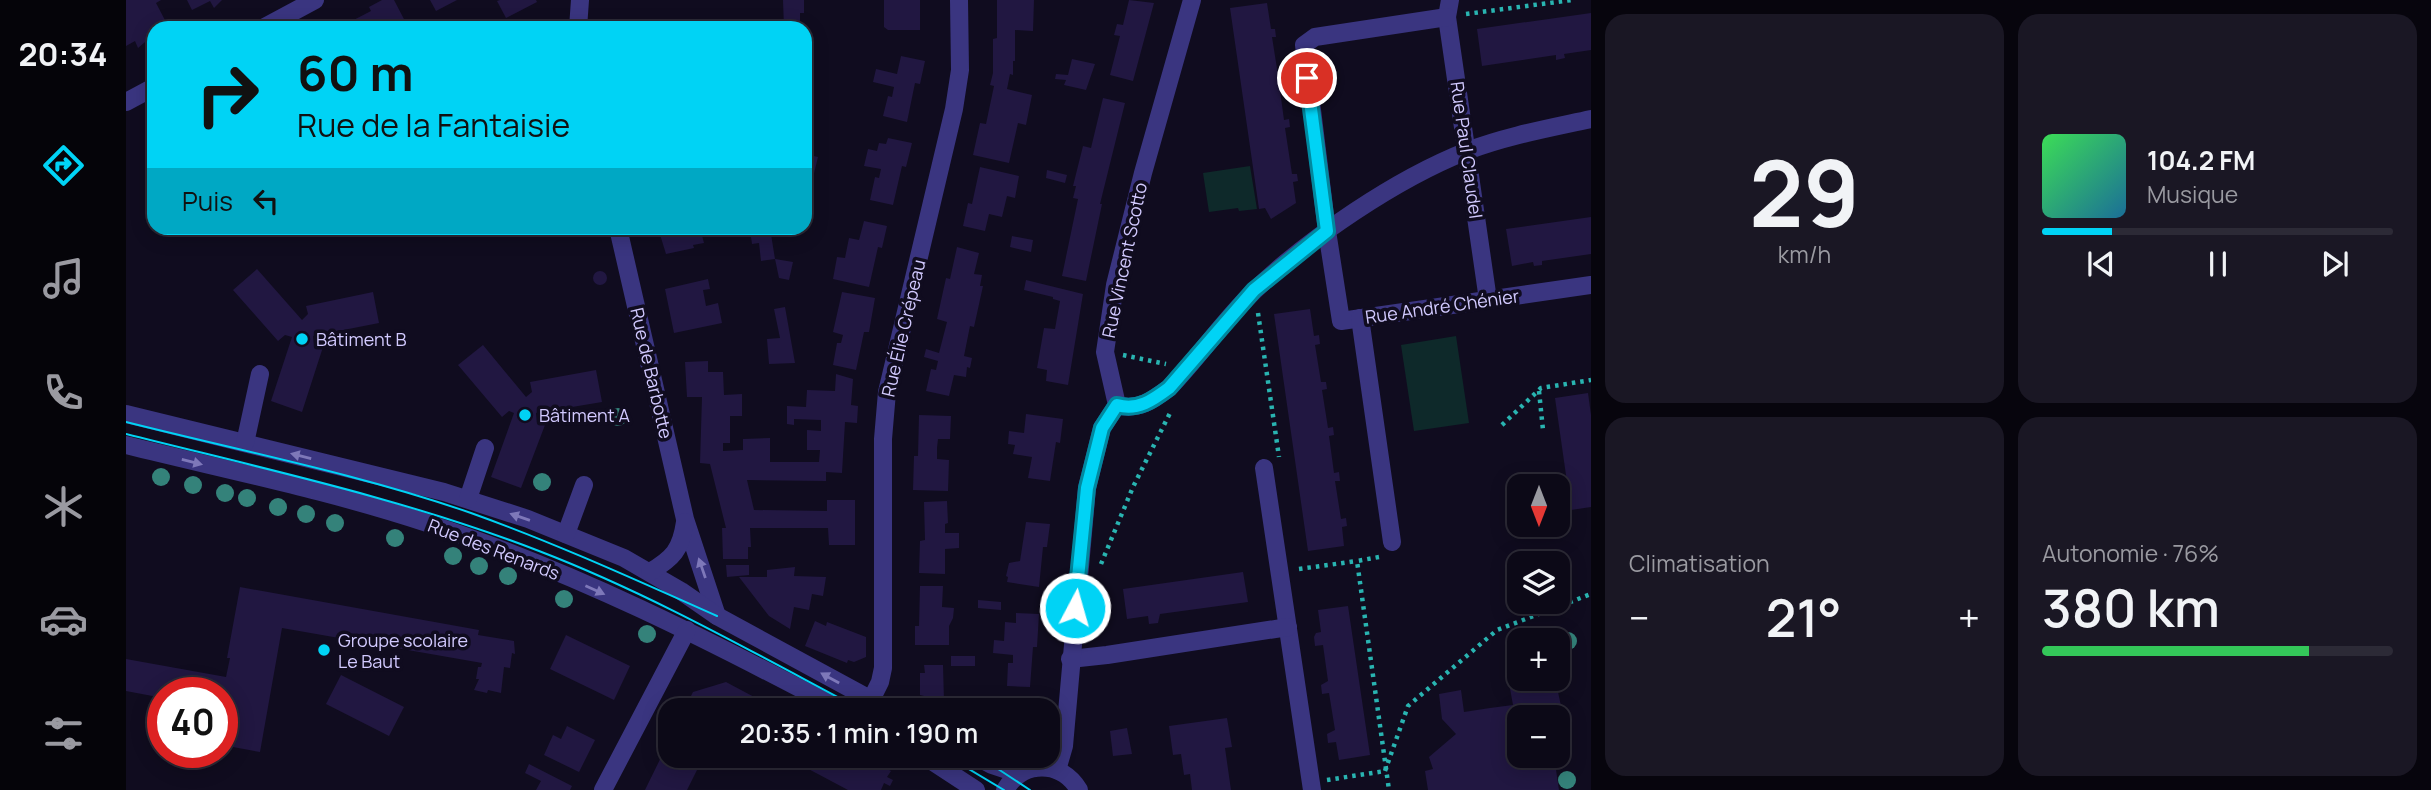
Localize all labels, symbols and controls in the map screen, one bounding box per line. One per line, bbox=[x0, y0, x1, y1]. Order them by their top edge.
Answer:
text: 20:34 bbox=[18, 32, 108, 76]
text: 60 m bbox=[297, 39, 414, 106]
pin bbox=[1277, 48, 1337, 108]
icon: right bbox=[182, 49, 273, 140]
icon: arrive bbox=[1288, 59, 1326, 97]
street label: Rue Paul Claudel bbox=[1445, 80, 1489, 220]
text: Rue de la Fantaisie bbox=[297, 103, 570, 147]
text: 29 bbox=[1749, 130, 1860, 254]
icon: directions bbox=[39, 141, 88, 190]
text: 104.2 FM bbox=[2147, 142, 2255, 178]
text: Musique bbox=[2147, 178, 2238, 210]
street label: Rue Vincent Scotto bbox=[1096, 180, 1152, 340]
icon: left bbox=[247, 182, 285, 220]
text: Puis bbox=[182, 183, 233, 219]
text: km/h bbox=[1778, 238, 1831, 270]
icon: previous bbox=[2082, 245, 2120, 283]
icon: pause bbox=[2199, 245, 2237, 283]
icon: next bbox=[2316, 245, 2354, 283]
icon: music bbox=[39, 254, 88, 303]
street label: Rue Élie Crépeau bbox=[876, 257, 930, 399]
street label: Rue André Chénier bbox=[1363, 283, 1521, 329]
street label: Rue de Barbotte bbox=[625, 305, 679, 441]
place label: Bâtiment B bbox=[316, 327, 406, 351]
marker: Bâtiment B bbox=[294, 331, 310, 347]
icon: phone bbox=[39, 368, 88, 417]
place label: Bâtiment A bbox=[539, 403, 630, 427]
marker: Bâtiment A bbox=[517, 407, 533, 423]
one-way arrow bbox=[290, 450, 312, 461]
one-way arrow bbox=[181, 457, 203, 468]
north arrow bbox=[1507, 474, 1570, 537]
map controls bbox=[1507, 474, 1570, 768]
icon: climate bbox=[39, 482, 88, 531]
one-way arrow bbox=[510, 511, 531, 522]
street label: Rue des Renards bbox=[425, 513, 563, 585]
text: Autonomie · 76% bbox=[2042, 537, 2219, 569]
text: Climatisation bbox=[1629, 547, 1770, 579]
button: layers bbox=[1507, 551, 1570, 614]
one-way arrow bbox=[696, 557, 707, 578]
position arrow bbox=[1038, 571, 1112, 645]
text: 380 km bbox=[2042, 572, 2220, 643]
text: 21° bbox=[1766, 582, 1842, 653]
one-way arrow bbox=[585, 584, 605, 596]
text: − bbox=[1629, 591, 1650, 643]
text: + bbox=[1958, 591, 1980, 643]
icon: car bbox=[39, 595, 88, 644]
place label: Groupe scolaire Le Baut bbox=[338, 628, 468, 673]
button: + bbox=[1507, 628, 1570, 691]
marker: Groupe scolaire Le Baut bbox=[316, 642, 332, 658]
one-way arrow bbox=[821, 672, 840, 684]
speed limit sign: 40 bbox=[147, 677, 238, 768]
button: − bbox=[1507, 705, 1570, 768]
icon: filters bbox=[39, 709, 88, 758]
text: 20:35 · 1 min · 190 m bbox=[740, 715, 978, 751]

